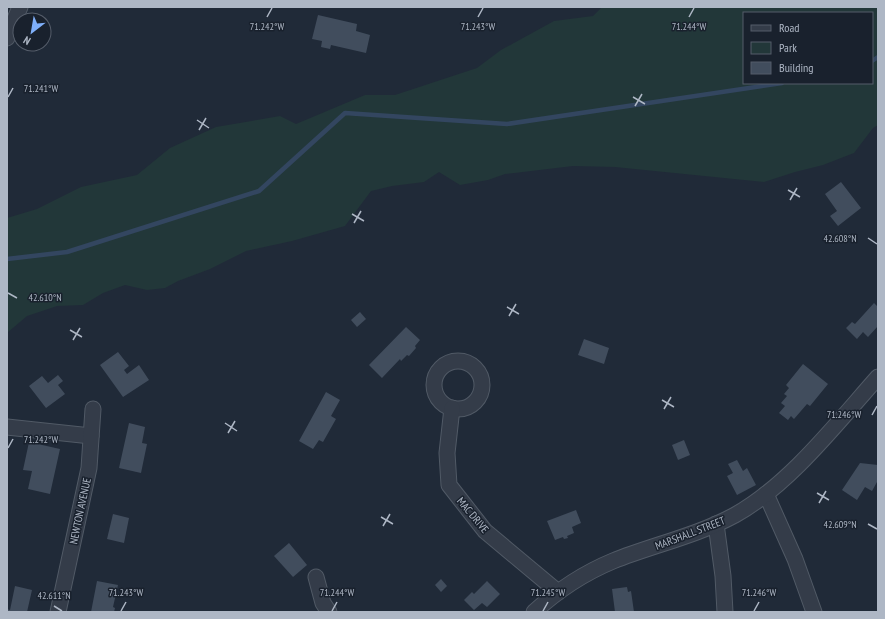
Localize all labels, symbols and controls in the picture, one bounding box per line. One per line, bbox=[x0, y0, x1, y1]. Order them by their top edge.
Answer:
north arrow bbox=[12, 12, 52, 52]
legend bbox=[743, 12, 873, 84]
text: 71.242°W bbox=[250, 20, 284, 33]
text: 71.243°W bbox=[461, 20, 495, 33]
text: 71.244°W bbox=[672, 20, 706, 33]
text: Road bbox=[779, 20, 799, 35]
text: N bbox=[21, 33, 33, 48]
text: Park bbox=[779, 40, 797, 55]
text: Building bbox=[779, 60, 814, 75]
text: 71.241°W bbox=[24, 82, 58, 95]
text: 42.608°N bbox=[823, 232, 857, 245]
text: 42.610°N bbox=[28, 291, 62, 304]
text: 71.246°W bbox=[827, 408, 861, 421]
text: 71.242°W bbox=[24, 433, 58, 446]
street label: NEWTON AVENUE bbox=[66, 476, 94, 545]
street label: MAC DRIVE bbox=[454, 494, 492, 536]
street label: MARSHALL STREET bbox=[653, 513, 727, 553]
text: 42.609°N bbox=[823, 518, 857, 531]
text: 71.243°W bbox=[109, 586, 143, 599]
text: 71.244°W bbox=[320, 586, 354, 599]
text: 71.245°W bbox=[531, 586, 565, 599]
text: 71.246°W bbox=[742, 586, 776, 599]
text: 42.611°N bbox=[37, 589, 71, 602]

